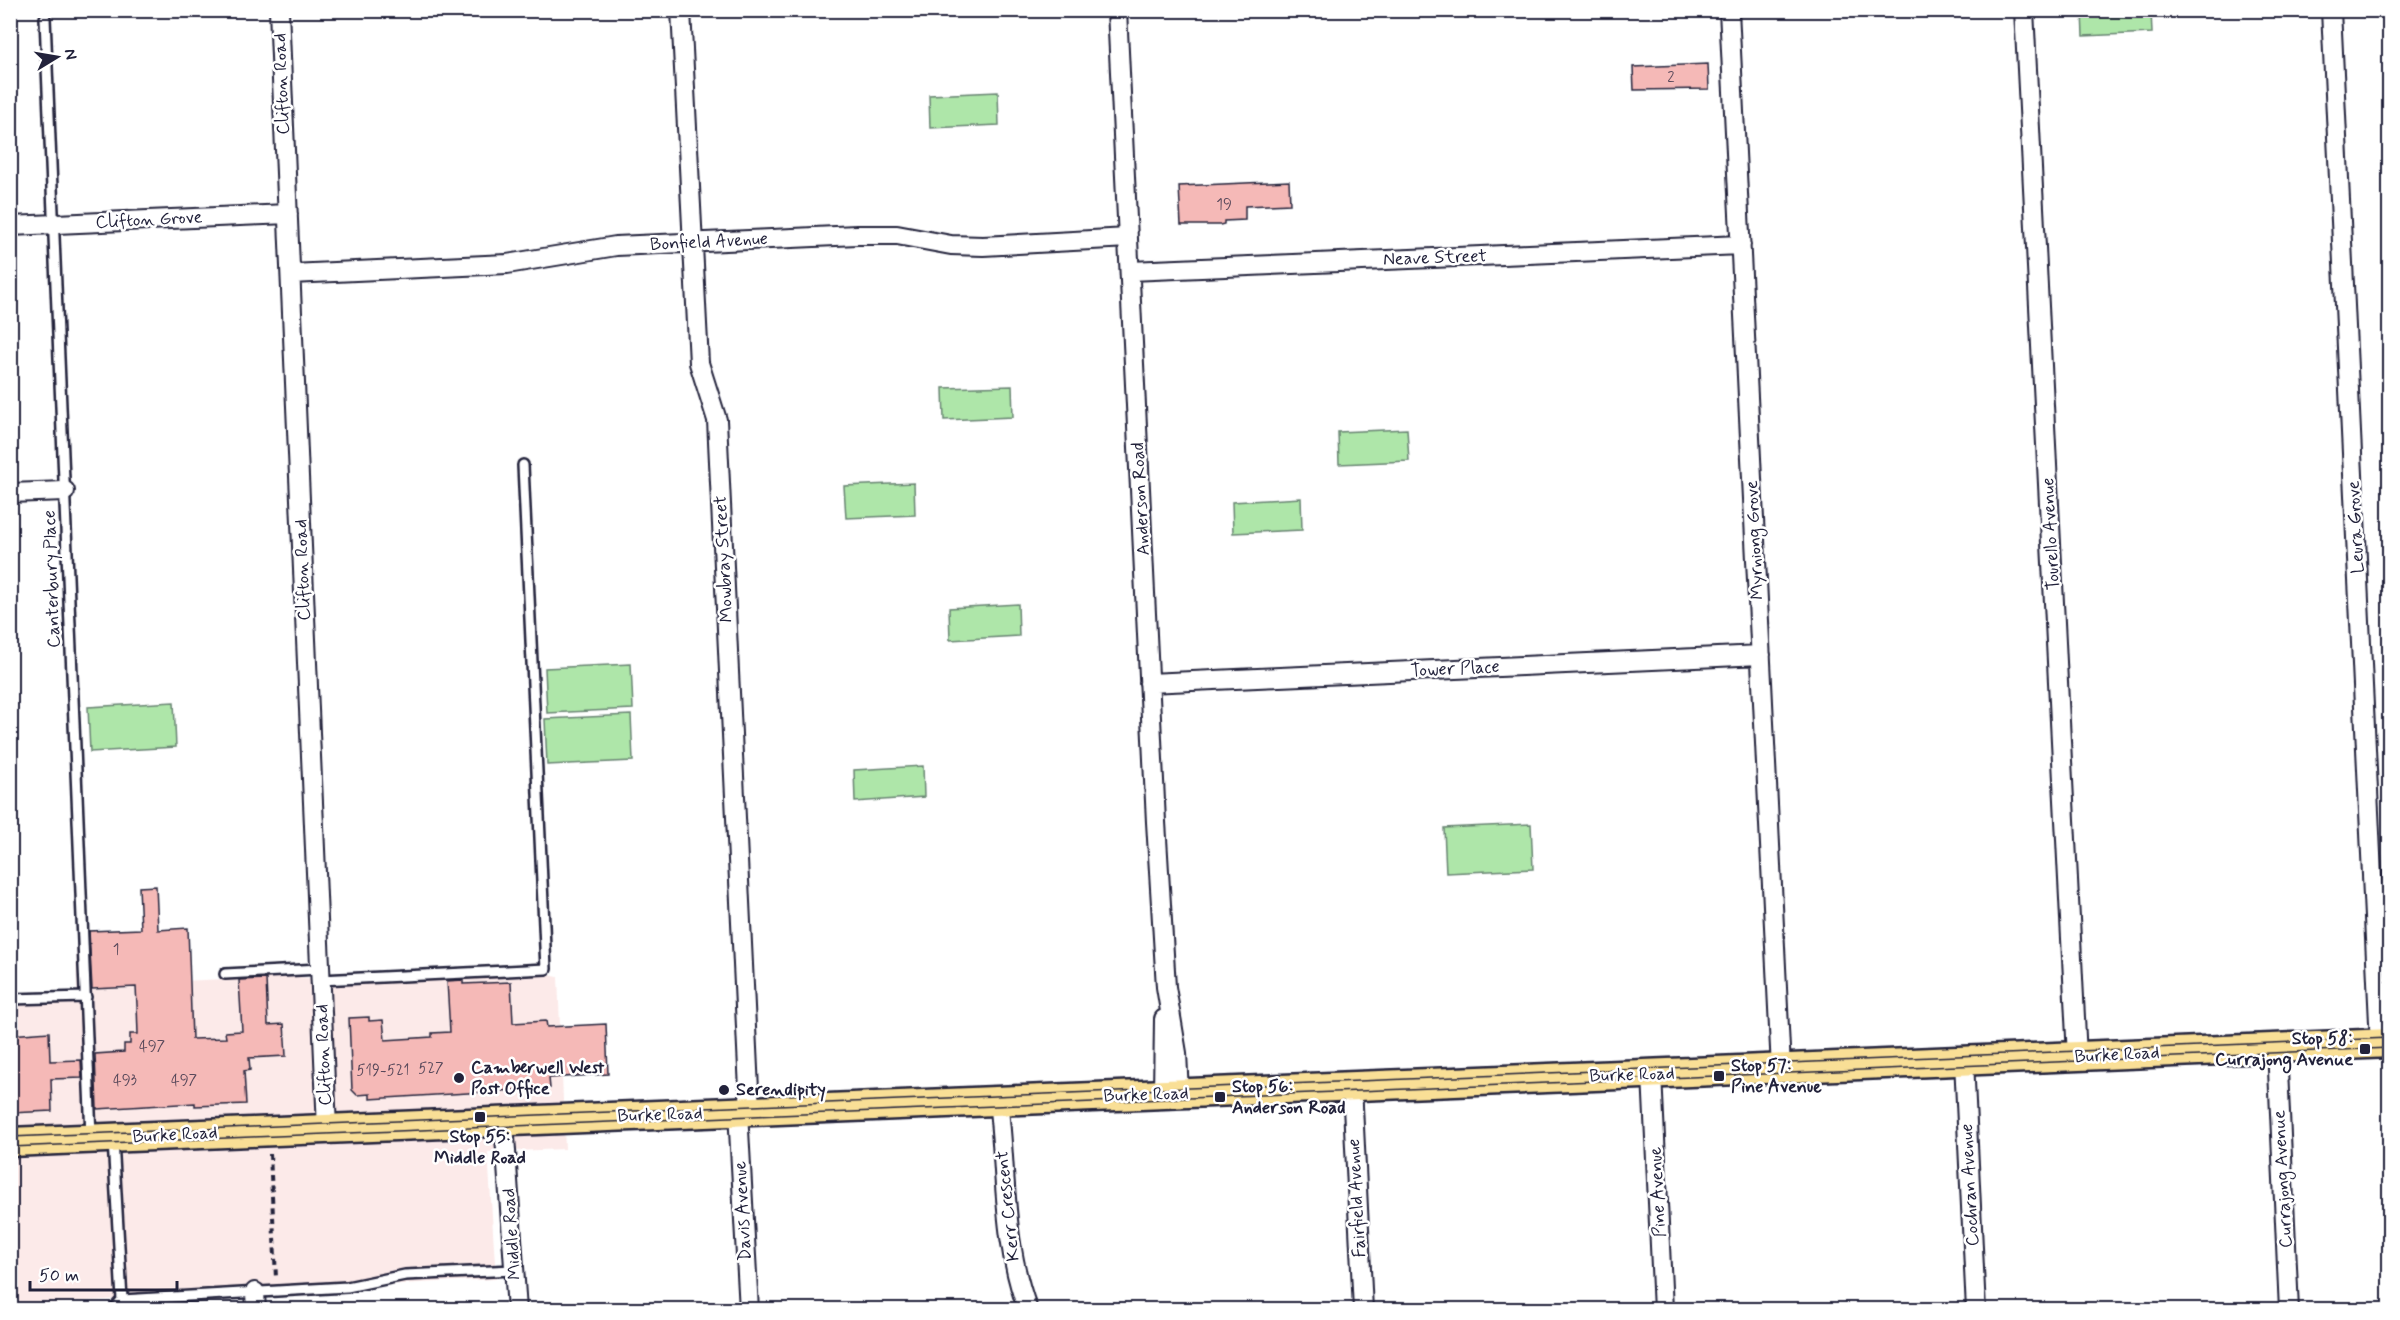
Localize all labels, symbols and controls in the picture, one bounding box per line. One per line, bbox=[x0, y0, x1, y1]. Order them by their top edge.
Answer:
north arrow bbox=[27, 27, 87, 87]
street label: Clifton Road bbox=[268, 33, 296, 135]
text: N bbox=[59, 47, 82, 62]
house number: 2 bbox=[1667, 68, 1675, 88]
house number: 19 bbox=[1216, 195, 1232, 215]
street label: Clifton Grove bbox=[95, 205, 203, 235]
street label: Bonfield Avenue bbox=[649, 227, 769, 257]
street label: Neave Street bbox=[1383, 244, 1487, 272]
street label: Anderson Road bbox=[1126, 442, 1156, 556]
street label: Tourello Avenue bbox=[2036, 477, 2066, 591]
street label: Myrniong Grove bbox=[1740, 480, 1771, 600]
street label: Leura Grove bbox=[2342, 480, 2370, 574]
street label: Mowbray Street bbox=[709, 495, 739, 623]
street label: Canterbury Place bbox=[38, 510, 66, 648]
street label: Clifton Road bbox=[289, 519, 317, 621]
street label: Tower Place bbox=[1410, 655, 1500, 683]
house number: 1 bbox=[113, 940, 119, 960]
street label: Clifton Road bbox=[310, 1004, 338, 1106]
place label: Stop 58: Currajong Avenue bbox=[2215, 1027, 2353, 1074]
house number: 497 bbox=[139, 1037, 165, 1057]
street label: Burke Road bbox=[2074, 1041, 2160, 1069]
marker: Stop 58: Currajong Avenue bbox=[2358, 1042, 2372, 1056]
place label: Stop 57: Pine Avenue bbox=[1731, 1054, 1822, 1099]
place label: Camberwell West Post Office bbox=[471, 1056, 605, 1101]
house number: 527 bbox=[418, 1059, 444, 1079]
house number: 519-521 bbox=[357, 1061, 409, 1081]
street label: Burke Road bbox=[1589, 1062, 1675, 1088]
marker: Stop 57: Pine Avenue bbox=[1712, 1069, 1726, 1083]
house number: 493 bbox=[113, 1071, 137, 1091]
house number: 497 bbox=[171, 1071, 197, 1091]
marker: Camberwell West Post Office bbox=[452, 1071, 466, 1085]
place label: Stop 56: Anderson Road bbox=[1232, 1075, 1345, 1120]
place label: Serendipity bbox=[736, 1078, 826, 1102]
street label: Burke Road bbox=[1103, 1082, 1189, 1108]
marker: Serendipity bbox=[717, 1083, 731, 1097]
marker: Stop 56: Anderson Road bbox=[1213, 1090, 1227, 1104]
street label: Burke Road bbox=[617, 1102, 703, 1128]
street label: Currajong Avenue bbox=[2267, 1109, 2300, 1249]
marker: Stop 55: Middle Road bbox=[473, 1110, 487, 1124]
street label: Burke Road bbox=[132, 1121, 218, 1149]
street label: Cochran Avenue bbox=[1955, 1123, 1985, 1247]
place label: Stop 55: Middle Road bbox=[434, 1125, 526, 1170]
street label: Fairfield Avenue bbox=[1342, 1138, 1372, 1258]
street label: Pine Avenue bbox=[1644, 1146, 1672, 1238]
street label: Kerr Crescent bbox=[990, 1149, 1026, 1263]
street label: Davis Avenue bbox=[728, 1160, 758, 1262]
street label: Middle Road bbox=[497, 1187, 527, 1281]
scale bar bbox=[30, 1254, 177, 1292]
text: 50 m bbox=[39, 1264, 79, 1288]

